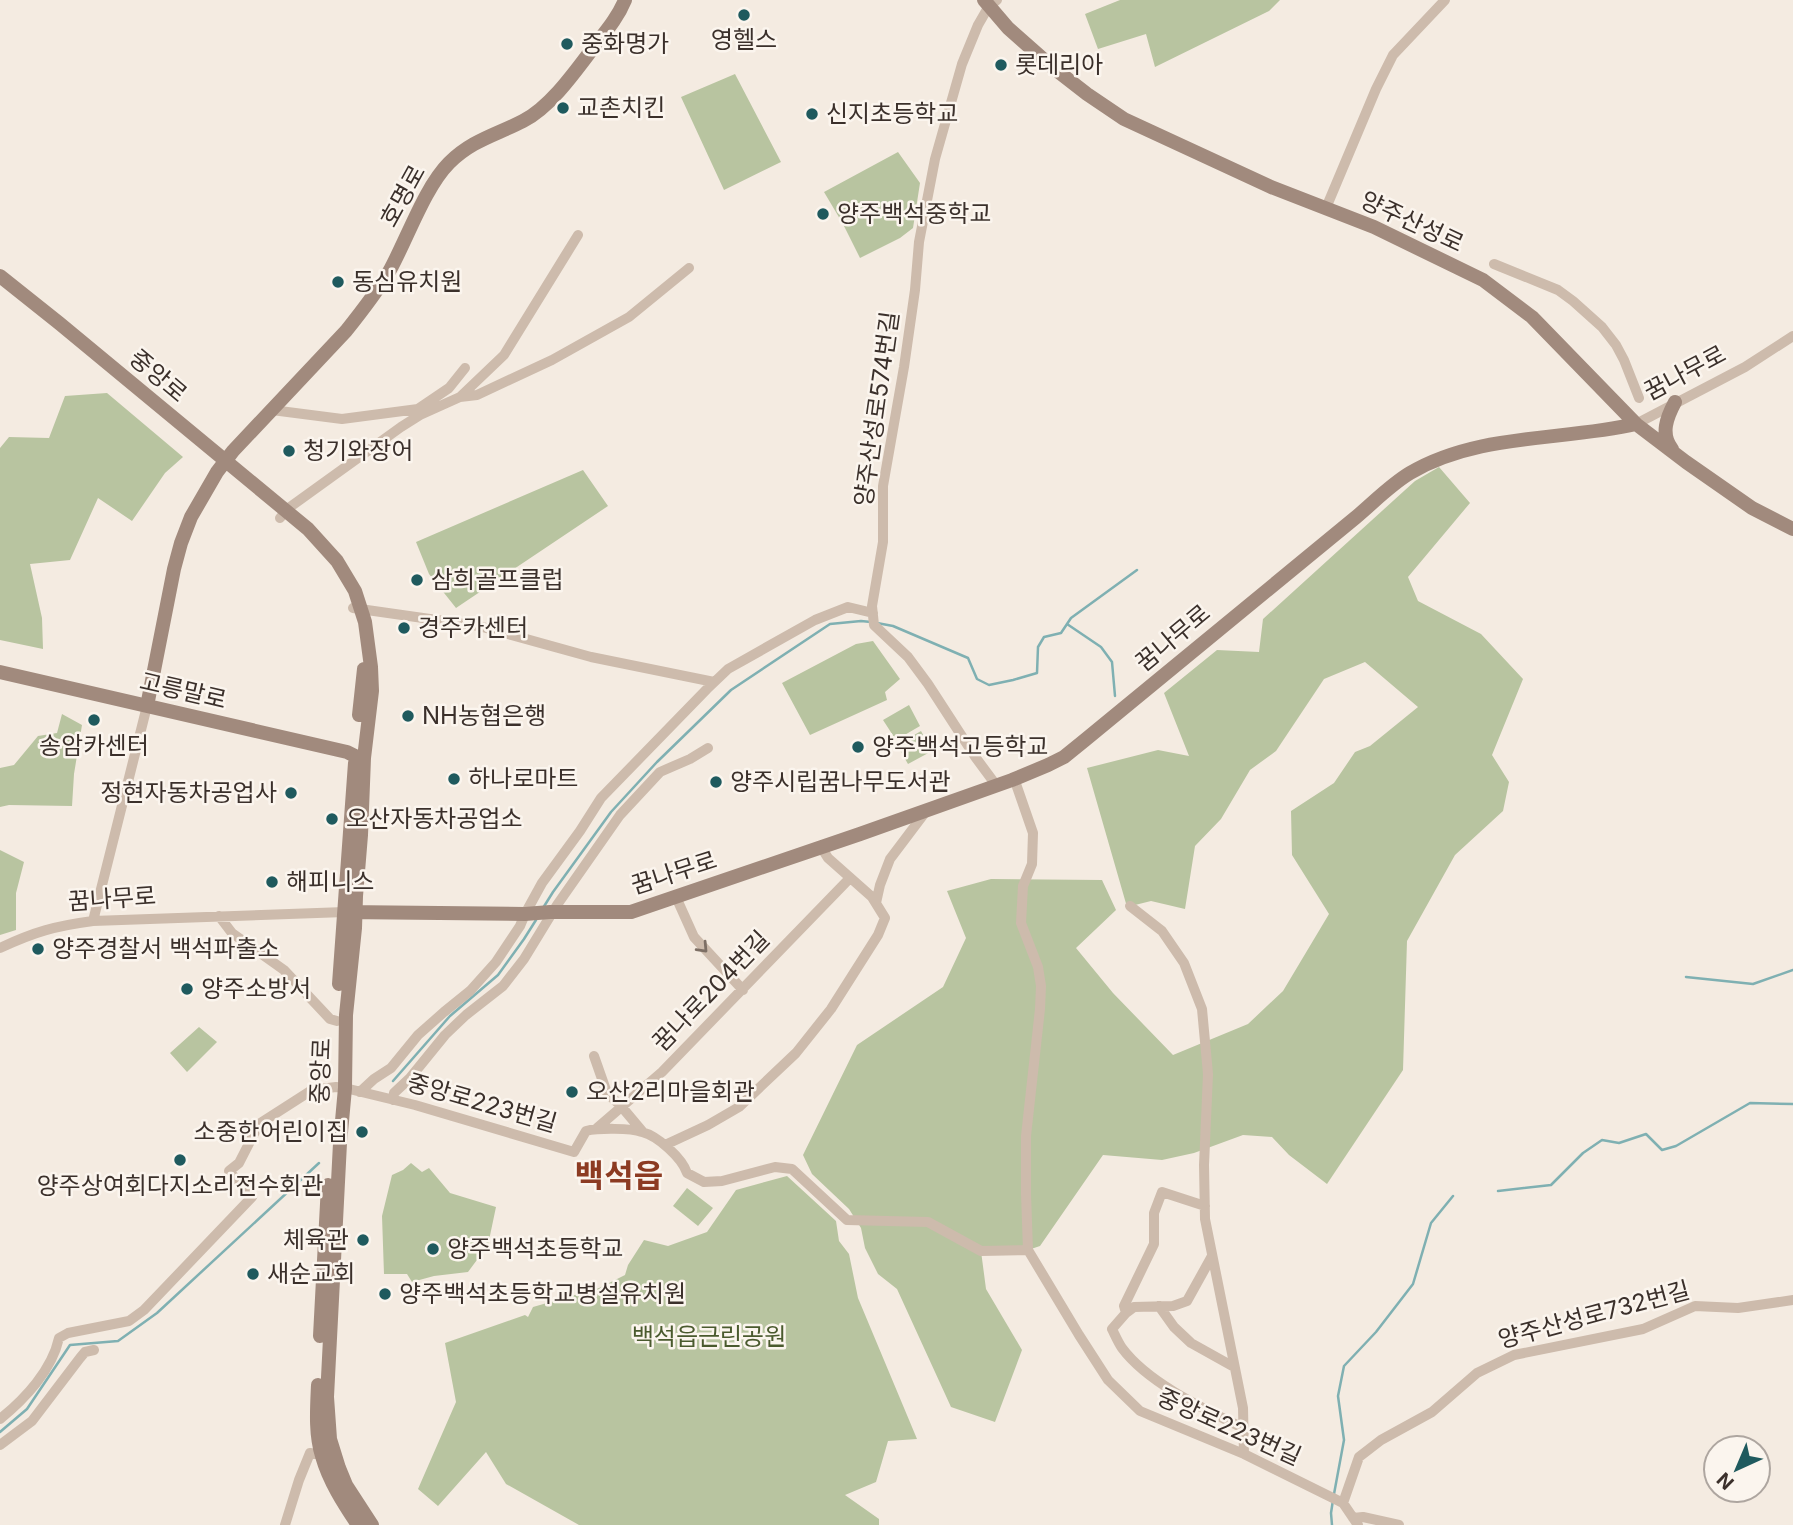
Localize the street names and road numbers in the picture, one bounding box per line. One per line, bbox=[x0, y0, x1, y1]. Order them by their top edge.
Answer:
street label: 호명로 bbox=[374, 160, 431, 232]
street label: 양주산성로 bbox=[1356, 185, 1468, 258]
street label: 양주산성로574번길 bbox=[848, 309, 905, 508]
street label: 꿈나무로 bbox=[1639, 339, 1731, 406]
street label: 중앙로 bbox=[124, 343, 193, 408]
street label: 꿈나무로 bbox=[1130, 598, 1216, 677]
street label: 고릉말로 bbox=[137, 666, 229, 715]
street label: 꿈나무로 bbox=[627, 845, 720, 900]
street label: 꿈나무로 bbox=[67, 881, 157, 916]
street label: 꿈나로204번길 bbox=[646, 925, 775, 1057]
street label: 중앙로 bbox=[305, 1037, 336, 1105]
street label: 중앙로223번길 bbox=[404, 1067, 560, 1138]
street label: 양주산성로732번길 bbox=[1495, 1275, 1693, 1354]
street label: 중앙로223번길 bbox=[1153, 1382, 1306, 1471]

